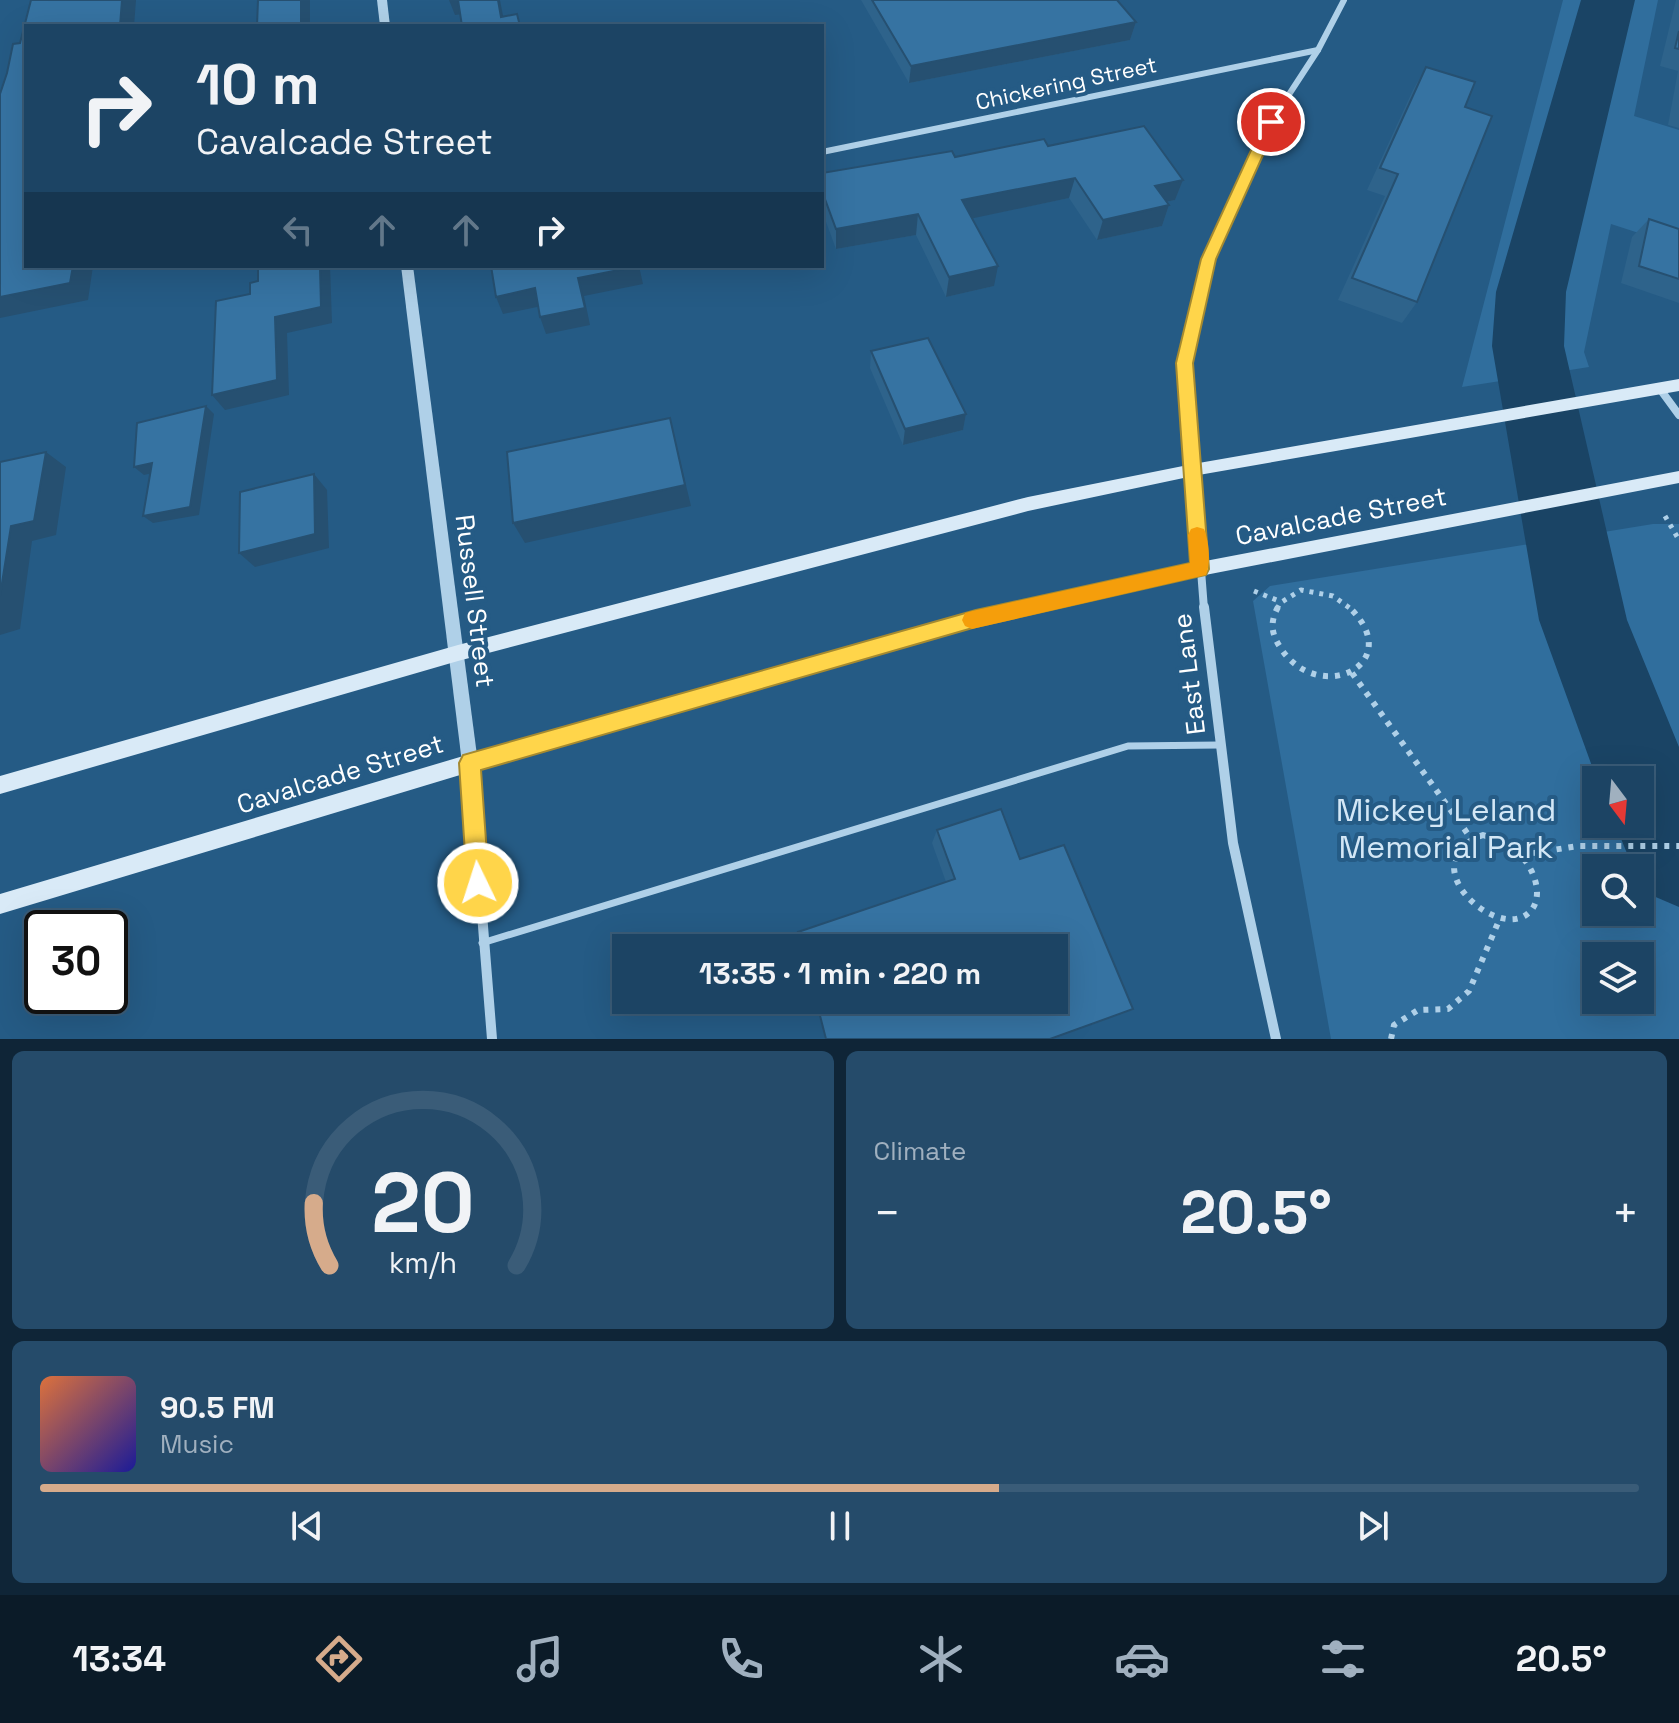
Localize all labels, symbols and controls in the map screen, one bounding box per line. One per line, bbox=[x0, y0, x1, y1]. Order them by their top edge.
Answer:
text: 10 m bbox=[196, 49, 320, 120]
street label: Chickering Street bbox=[973, 50, 1159, 116]
icon: right bbox=[64, 56, 168, 160]
pin bbox=[1237, 88, 1305, 156]
icon: arrive bbox=[1249, 100, 1293, 144]
text: Cavalcade Street bbox=[196, 119, 493, 165]
icon: left bbox=[276, 208, 320, 252]
icon: ahead bbox=[360, 208, 404, 252]
icon: ahead bbox=[444, 208, 488, 252]
icon: right bbox=[528, 208, 572, 252]
street label: Cavalcade Street bbox=[1233, 479, 1449, 553]
street label: Russell Street bbox=[448, 513, 502, 689]
street label: East Lane bbox=[1165, 611, 1213, 737]
street label: Cavalcade Street bbox=[233, 726, 447, 822]
north arrow bbox=[1582, 766, 1654, 838]
map controls bbox=[1582, 766, 1654, 1014]
park label: Mickey Leland Memorial Park bbox=[1336, 790, 1556, 867]
position arrow bbox=[436, 841, 520, 925]
button: search bbox=[1582, 854, 1654, 926]
speed limit sign: 30 bbox=[24, 910, 128, 1014]
button: layers bbox=[1582, 942, 1654, 1014]
text: 13:35 · 1 min · 220 m bbox=[699, 954, 981, 993]
text: Climate bbox=[874, 1134, 966, 1168]
text: 20 bbox=[371, 1150, 474, 1256]
text: 20.5° bbox=[1181, 1174, 1332, 1251]
text: − bbox=[874, 1185, 901, 1241]
text: + bbox=[1612, 1185, 1639, 1241]
text: km/h bbox=[389, 1245, 457, 1281]
text: 90.5 FM bbox=[160, 1388, 275, 1427]
text: Music bbox=[160, 1427, 234, 1461]
icon: previous bbox=[285, 1504, 329, 1548]
icon: pause bbox=[818, 1504, 862, 1548]
icon: next bbox=[1351, 1504, 1395, 1548]
icon: directions bbox=[311, 1631, 367, 1687]
icon: music bbox=[512, 1631, 568, 1687]
icon: phone bbox=[713, 1631, 769, 1687]
icon: climate bbox=[913, 1631, 969, 1687]
icon: car bbox=[1114, 1631, 1170, 1687]
icon: filters bbox=[1315, 1631, 1371, 1687]
text: 13:34 bbox=[72, 1636, 166, 1682]
text: 20.5° bbox=[1516, 1636, 1607, 1682]

